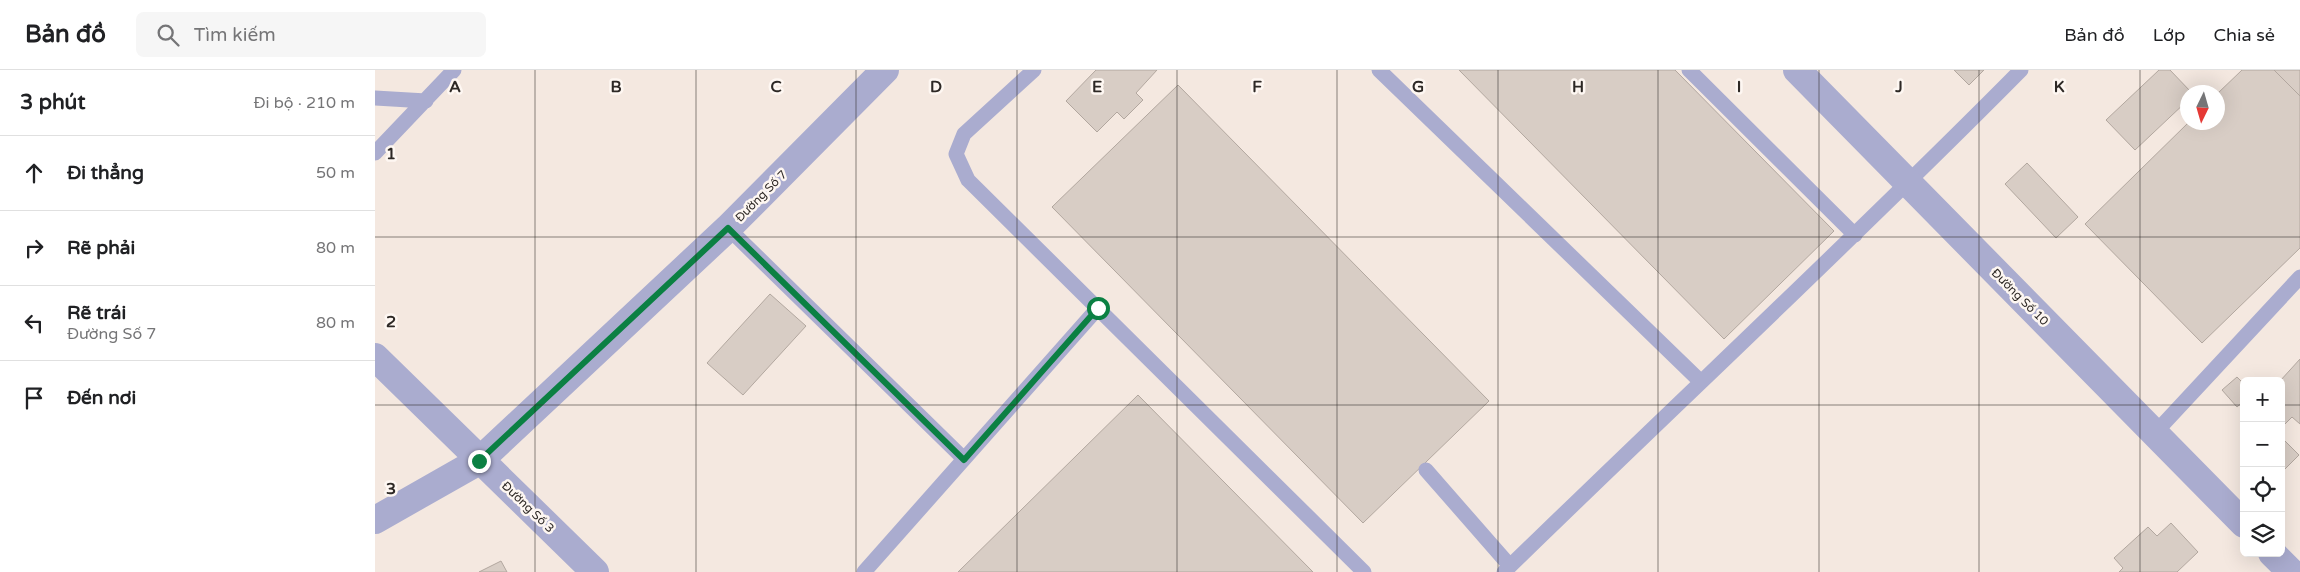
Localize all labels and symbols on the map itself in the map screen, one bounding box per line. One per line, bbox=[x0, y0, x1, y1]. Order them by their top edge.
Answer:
text: A bbox=[449, 77, 461, 97]
text: B bbox=[610, 77, 622, 97]
text: C bbox=[770, 77, 782, 97]
text: D bbox=[930, 77, 942, 97]
text: E bbox=[1092, 77, 1102, 97]
text: F bbox=[1252, 77, 1262, 97]
text: G bbox=[1412, 77, 1424, 97]
text: H bbox=[1572, 77, 1584, 97]
text: I bbox=[1737, 77, 1741, 97]
text: J bbox=[1894, 77, 1903, 97]
text: K bbox=[2054, 77, 2065, 97]
north arrow bbox=[2180, 85, 2225, 130]
text: 1 bbox=[386, 144, 396, 164]
street label: Đường Số 7 bbox=[732, 167, 790, 225]
street label: Đường Số 10 bbox=[1989, 266, 2052, 329]
route start bbox=[1087, 297, 1110, 320]
text: 2 bbox=[386, 312, 396, 332]
route end bbox=[468, 450, 491, 473]
text: 3 bbox=[386, 479, 396, 499]
street label: Đường Số 3 bbox=[499, 479, 557, 535]

